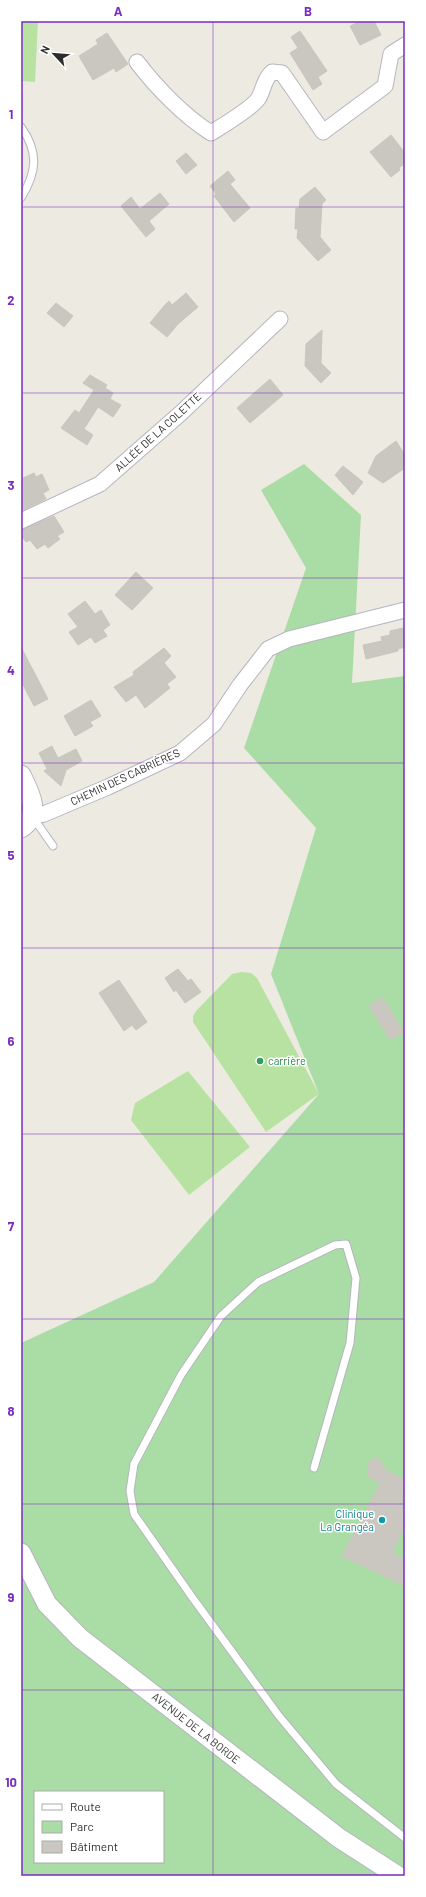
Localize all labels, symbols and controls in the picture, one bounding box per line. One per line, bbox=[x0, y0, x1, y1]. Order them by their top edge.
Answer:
text: A bbox=[114, 3, 123, 19]
text: B bbox=[304, 3, 312, 19]
north arrow bbox=[34, 34, 74, 74]
text: N bbox=[37, 43, 52, 56]
text: 1 bbox=[9, 106, 13, 122]
text: 2 bbox=[7, 292, 15, 308]
street label: ALLÉE DE LA COLETTE bbox=[112, 389, 204, 474]
text: 3 bbox=[7, 477, 15, 493]
text: 4 bbox=[7, 662, 15, 678]
street label: CHEMIN DES CABRIÈRES bbox=[68, 745, 182, 808]
text: 5 bbox=[7, 847, 15, 863]
text: 6 bbox=[8, 1033, 15, 1049]
place label: carrière bbox=[268, 1054, 306, 1067]
marker: carrière bbox=[255, 1056, 265, 1066]
text: 7 bbox=[8, 1218, 15, 1234]
text: 8 bbox=[7, 1403, 15, 1419]
place label: Clinique La Grangéa bbox=[320, 1507, 374, 1533]
marker: Clinique La Grangéa bbox=[377, 1515, 387, 1525]
text: 9 bbox=[8, 1589, 15, 1605]
street label: AVENUE DE LA BORDE bbox=[150, 1689, 243, 1766]
text: 10 bbox=[5, 1774, 17, 1790]
legend bbox=[34, 1791, 164, 1863]
text: Route bbox=[70, 1799, 101, 1813]
text: Parc bbox=[70, 1819, 94, 1833]
text: Bâtiment bbox=[70, 1839, 118, 1853]

